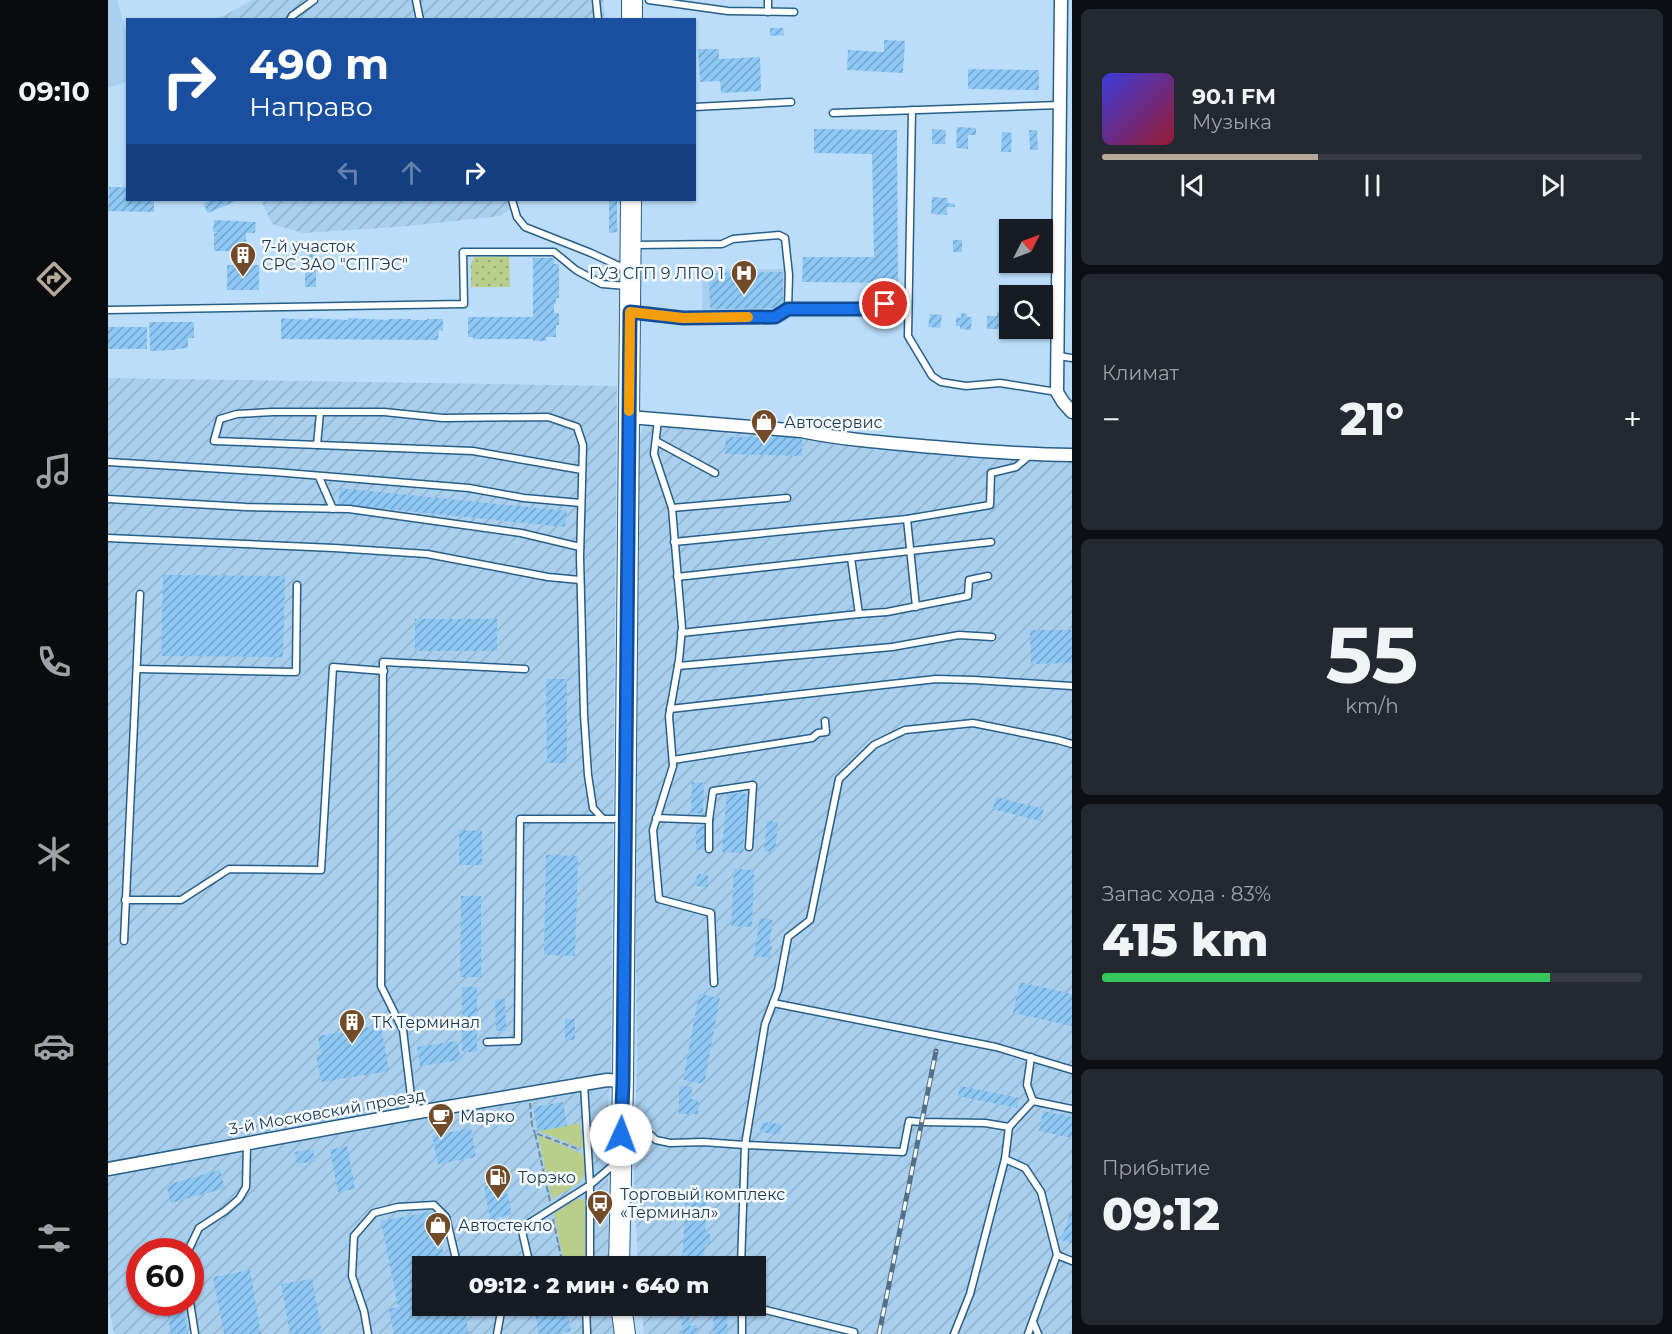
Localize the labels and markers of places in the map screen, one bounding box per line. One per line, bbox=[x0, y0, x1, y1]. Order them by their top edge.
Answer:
place label: 7-й участок СРС ЗАО "СПГЭС" bbox=[262, 237, 408, 274]
building icon: 7-й участок СРС ЗАО "СПГЭС" bbox=[228, 240, 258, 278]
hospital icon: ГУЗ СГП 9 ЛПО 1 bbox=[729, 258, 759, 296]
place label: ГУЗ СГП 9 ЛПО 1 bbox=[589, 264, 724, 283]
pin bbox=[859, 278, 910, 329]
shop icon: Автосервис bbox=[749, 407, 779, 445]
place label: Автосервис bbox=[784, 413, 882, 432]
building icon: ТК Терминал bbox=[337, 1007, 367, 1045]
place label: ТК Терминал bbox=[372, 1013, 480, 1032]
cafe icon: Марко bbox=[426, 1101, 456, 1139]
place label: Марко bbox=[460, 1107, 515, 1126]
fuel station icon: Торэко bbox=[483, 1162, 513, 1200]
place label: Торэко bbox=[518, 1168, 576, 1187]
place label: Торговый комплекс «Терминал» bbox=[620, 1185, 785, 1222]
bus stop icon: Торговый комплекс «Терминал» bbox=[585, 1188, 615, 1226]
shop icon: Автостекло bbox=[423, 1210, 453, 1248]
place label: Автостекло bbox=[458, 1216, 553, 1235]

